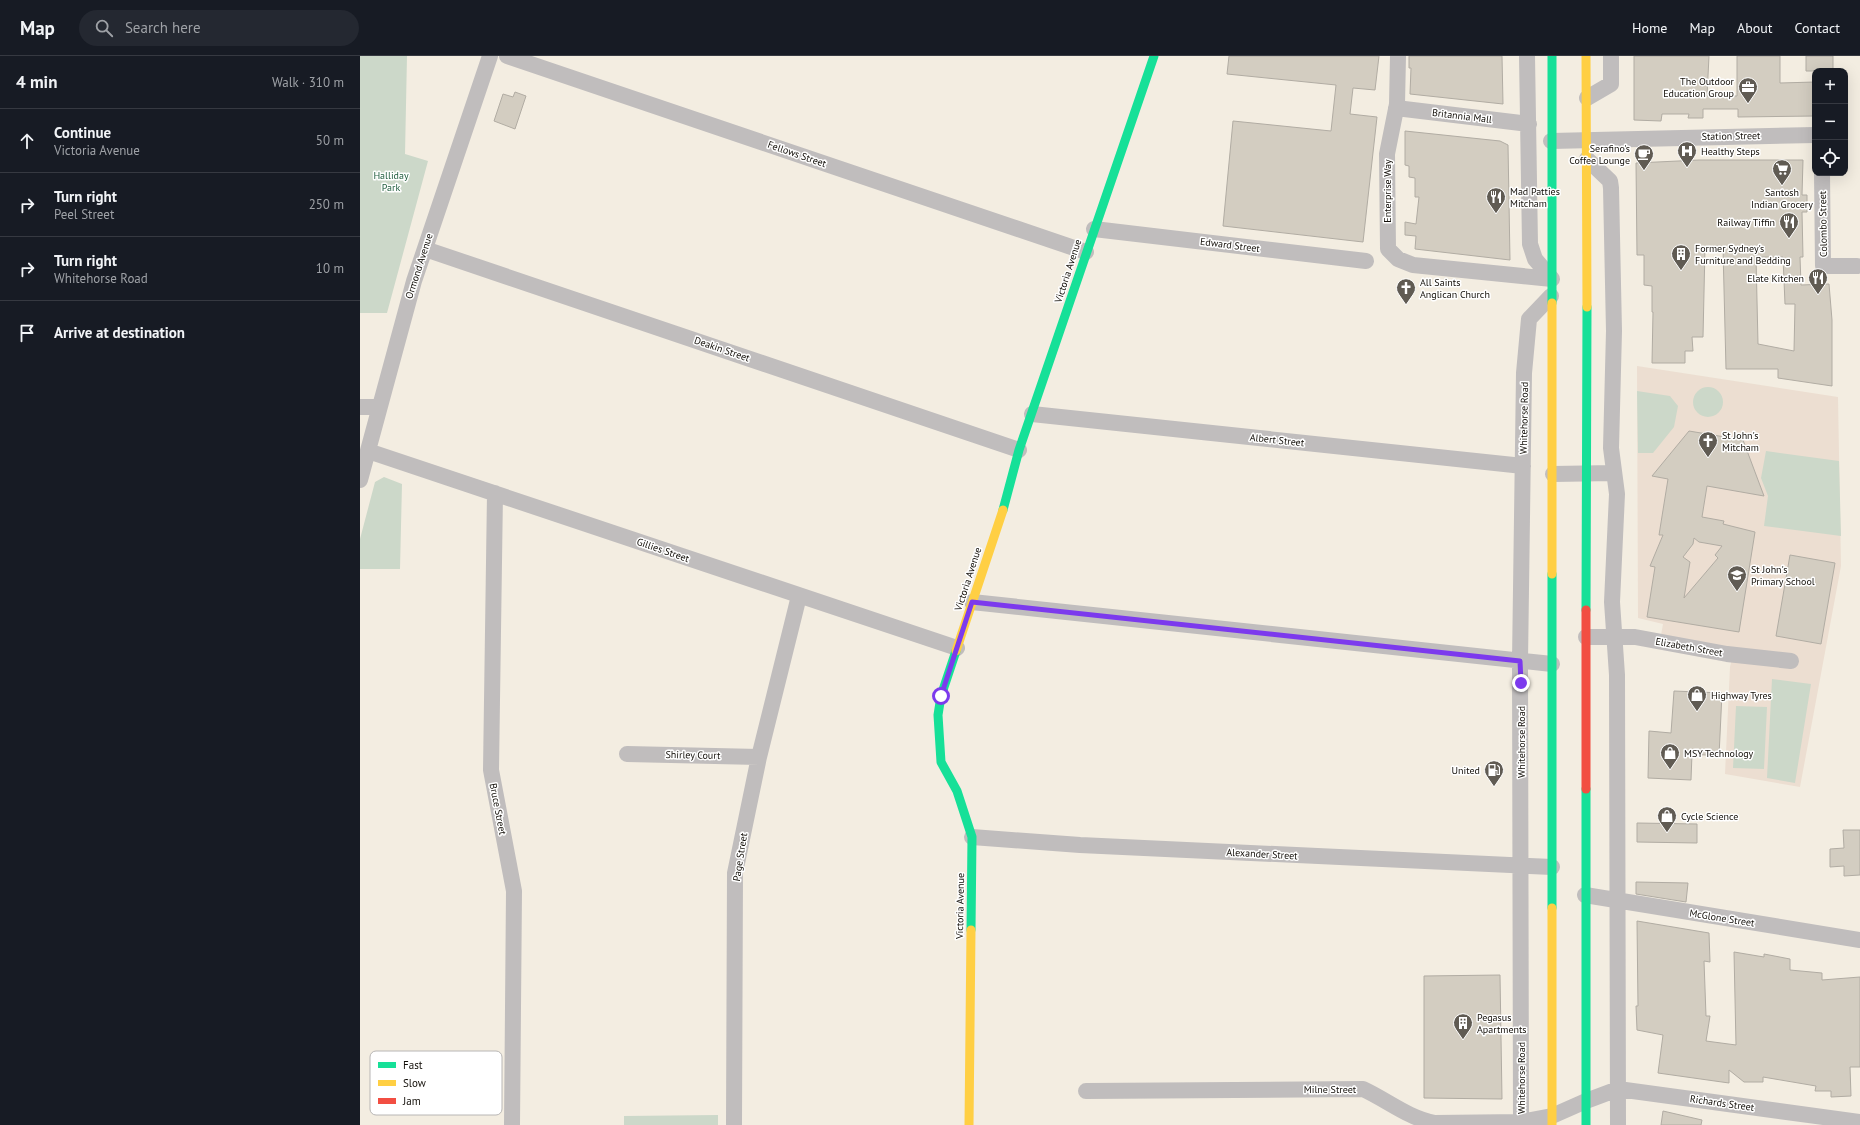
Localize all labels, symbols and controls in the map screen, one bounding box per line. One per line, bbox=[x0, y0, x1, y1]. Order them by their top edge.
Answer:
search box bbox=[79, 10, 359, 46]
text: Map bbox=[20, 16, 55, 40]
icon: search bbox=[93, 17, 115, 39]
text: Search here bbox=[125, 18, 201, 37]
text: Home bbox=[1632, 19, 1667, 37]
text: Map bbox=[1689, 19, 1715, 37]
text: About bbox=[1737, 19, 1773, 37]
text: Contact bbox=[1795, 19, 1840, 37]
map controls bbox=[1812, 68, 1848, 176]
button: + bbox=[1812, 68, 1848, 104]
text: 4 min bbox=[16, 71, 57, 93]
text: Walk · 310 m bbox=[272, 74, 344, 91]
place label: The Outdoor Education Group bbox=[1663, 75, 1735, 100]
office icon: The Outdoor Education Group bbox=[1737, 76, 1759, 104]
button: − bbox=[1812, 104, 1848, 140]
street label: Britannia Mall bbox=[1431, 106, 1493, 126]
text: Continue bbox=[54, 123, 111, 142]
street label: Station Street bbox=[1702, 129, 1761, 143]
icon: ahead bbox=[16, 130, 38, 152]
text: 50 m bbox=[316, 132, 344, 149]
street label: Fellows Street bbox=[766, 138, 829, 170]
hospital icon: Healthy Steps bbox=[1676, 140, 1698, 168]
button: locate bbox=[1812, 140, 1848, 176]
text: Victoria Avenue bbox=[54, 142, 140, 159]
place label: Serafino's Coffee Lounge bbox=[1569, 142, 1630, 167]
cafe icon: Serafino's Coffee Lounge bbox=[1633, 143, 1655, 171]
place label: Healthy Steps bbox=[1701, 145, 1760, 158]
supermarket icon: Santosh Indian Grocery bbox=[1771, 158, 1793, 186]
street label: Enterprise Way bbox=[1381, 159, 1394, 223]
park label: Halliday Park bbox=[373, 169, 409, 194]
place label: Mad Patties Mitcham bbox=[1510, 185, 1560, 210]
restaurant icon: Mad Patties Mitcham bbox=[1485, 186, 1507, 214]
place label: Santosh Indian Grocery bbox=[1751, 186, 1813, 211]
text: Turn right bbox=[54, 187, 117, 206]
street label: Colombo Street bbox=[1816, 190, 1830, 257]
icon: right bbox=[16, 194, 38, 216]
text: 250 m bbox=[309, 196, 344, 213]
text: Peel Street bbox=[54, 206, 114, 223]
restaurant icon: Railway Tiffin bbox=[1778, 211, 1800, 239]
place label: Railway Tiffin bbox=[1717, 216, 1775, 229]
street label: Ormond Avenue bbox=[402, 232, 436, 300]
street label: Edward Street bbox=[1199, 235, 1261, 255]
street label: Victoria Avenue bbox=[1051, 238, 1084, 305]
place label: Former Sydney's Furniture and Bedding bbox=[1695, 242, 1791, 267]
building icon: Former Sydney's Furniture and Bedding bbox=[1670, 243, 1692, 271]
text: Turn right bbox=[54, 251, 117, 270]
icon: right bbox=[16, 258, 38, 280]
text: 10 m bbox=[316, 260, 344, 277]
restaurant icon: Elate Kitchen bbox=[1807, 267, 1829, 295]
text: Whitehorse Road bbox=[54, 270, 148, 287]
place label: Elate Kitchen bbox=[1747, 272, 1804, 285]
place label: All Saints Anglican Church bbox=[1420, 276, 1490, 301]
church icon: All Saints Anglican Church bbox=[1395, 277, 1417, 305]
icon: arrive bbox=[16, 322, 38, 344]
text: Arrive at destination bbox=[54, 323, 185, 342]
street label: Deakin Street bbox=[693, 333, 752, 365]
street label: Whitehorse Road bbox=[1517, 382, 1531, 454]
place label: St John's Mitcham bbox=[1722, 429, 1759, 454]
church icon: St John's Mitcham bbox=[1697, 430, 1719, 458]
street label: Albert Street bbox=[1249, 431, 1305, 449]
street label: Gillies Street bbox=[635, 535, 692, 565]
street label: Victoria Avenue bbox=[951, 546, 984, 613]
place label: St John's Primary School bbox=[1751, 563, 1815, 588]
school or university icon: St John's Primary School bbox=[1726, 564, 1748, 592]
street label: Elizabeth Street bbox=[1654, 635, 1724, 659]
route end bbox=[1512, 674, 1530, 692]
shop icon: Highway Tyres bbox=[1686, 684, 1708, 712]
route start bbox=[932, 687, 950, 705]
place label: Highway Tyres bbox=[1711, 689, 1772, 702]
street label: Whitehorse Road bbox=[1515, 706, 1528, 778]
shop icon: MSY Technology bbox=[1659, 742, 1681, 770]
place label: MSY Technology bbox=[1684, 747, 1754, 760]
street label: Shirley Court bbox=[665, 748, 721, 762]
fuel station icon: United bbox=[1483, 759, 1505, 787]
place label: United bbox=[1452, 764, 1480, 777]
street label: Bruce Street bbox=[487, 782, 509, 836]
shop icon: Cycle Science bbox=[1656, 805, 1678, 833]
place label: Cycle Science bbox=[1681, 810, 1738, 823]
street label: Page Street bbox=[730, 831, 750, 882]
street label: Alexander Street bbox=[1226, 846, 1299, 862]
street label: Victoria Avenue bbox=[953, 873, 967, 940]
street label: McGlone Street bbox=[1689, 906, 1756, 930]
place label: Pegasus Apartments bbox=[1477, 1011, 1527, 1036]
building icon: Pegasus Apartments bbox=[1452, 1012, 1474, 1040]
street label: Whitehorse Road bbox=[1515, 1042, 1528, 1114]
legend bbox=[370, 1051, 502, 1115]
text: Fast bbox=[403, 1058, 423, 1072]
text: Slow bbox=[403, 1076, 426, 1090]
street label: Milne Street bbox=[1304, 1083, 1357, 1096]
street label: Richards Street bbox=[1689, 1092, 1756, 1114]
text: Jam bbox=[402, 1094, 421, 1108]

